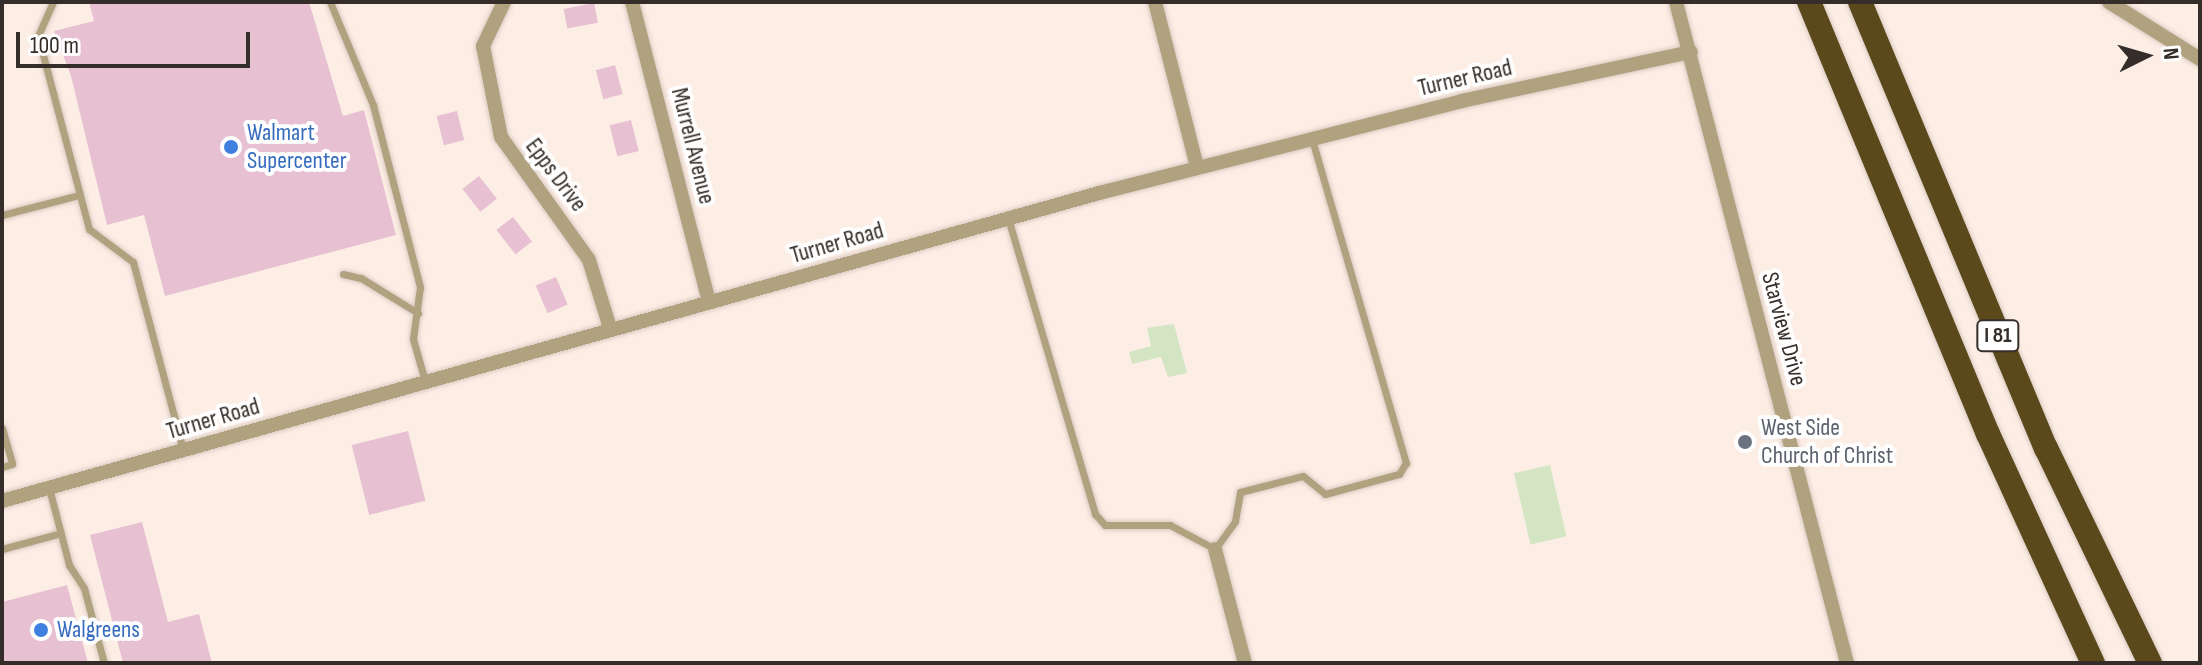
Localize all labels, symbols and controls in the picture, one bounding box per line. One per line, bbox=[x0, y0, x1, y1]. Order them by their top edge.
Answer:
scale bar bbox=[20, 16, 254, 66]
north arrow bbox=[2106, 16, 2186, 96]
text: 100 m bbox=[30, 31, 79, 60]
text: N bbox=[2156, 47, 2184, 61]
street label: Turner Road bbox=[1415, 53, 1515, 103]
street label: Murrell Avenue bbox=[665, 85, 721, 207]
place label: Walmart Supercenter bbox=[247, 119, 347, 175]
street label: Epps Drive bbox=[519, 133, 593, 217]
marker: Walmart Supercenter bbox=[222, 138, 240, 156]
street label: Turner Road bbox=[787, 216, 887, 270]
street label: Starview Drive bbox=[1755, 269, 1813, 389]
road number: I 81 bbox=[1976, 318, 2020, 354]
street label: Turner Road bbox=[163, 392, 263, 446]
place label: West Side Church of Christ bbox=[1761, 414, 1893, 470]
marker: West Side Church of Christ bbox=[1736, 433, 1754, 451]
place label: Walgreens bbox=[57, 616, 140, 644]
marker: Walgreens bbox=[32, 621, 50, 639]

